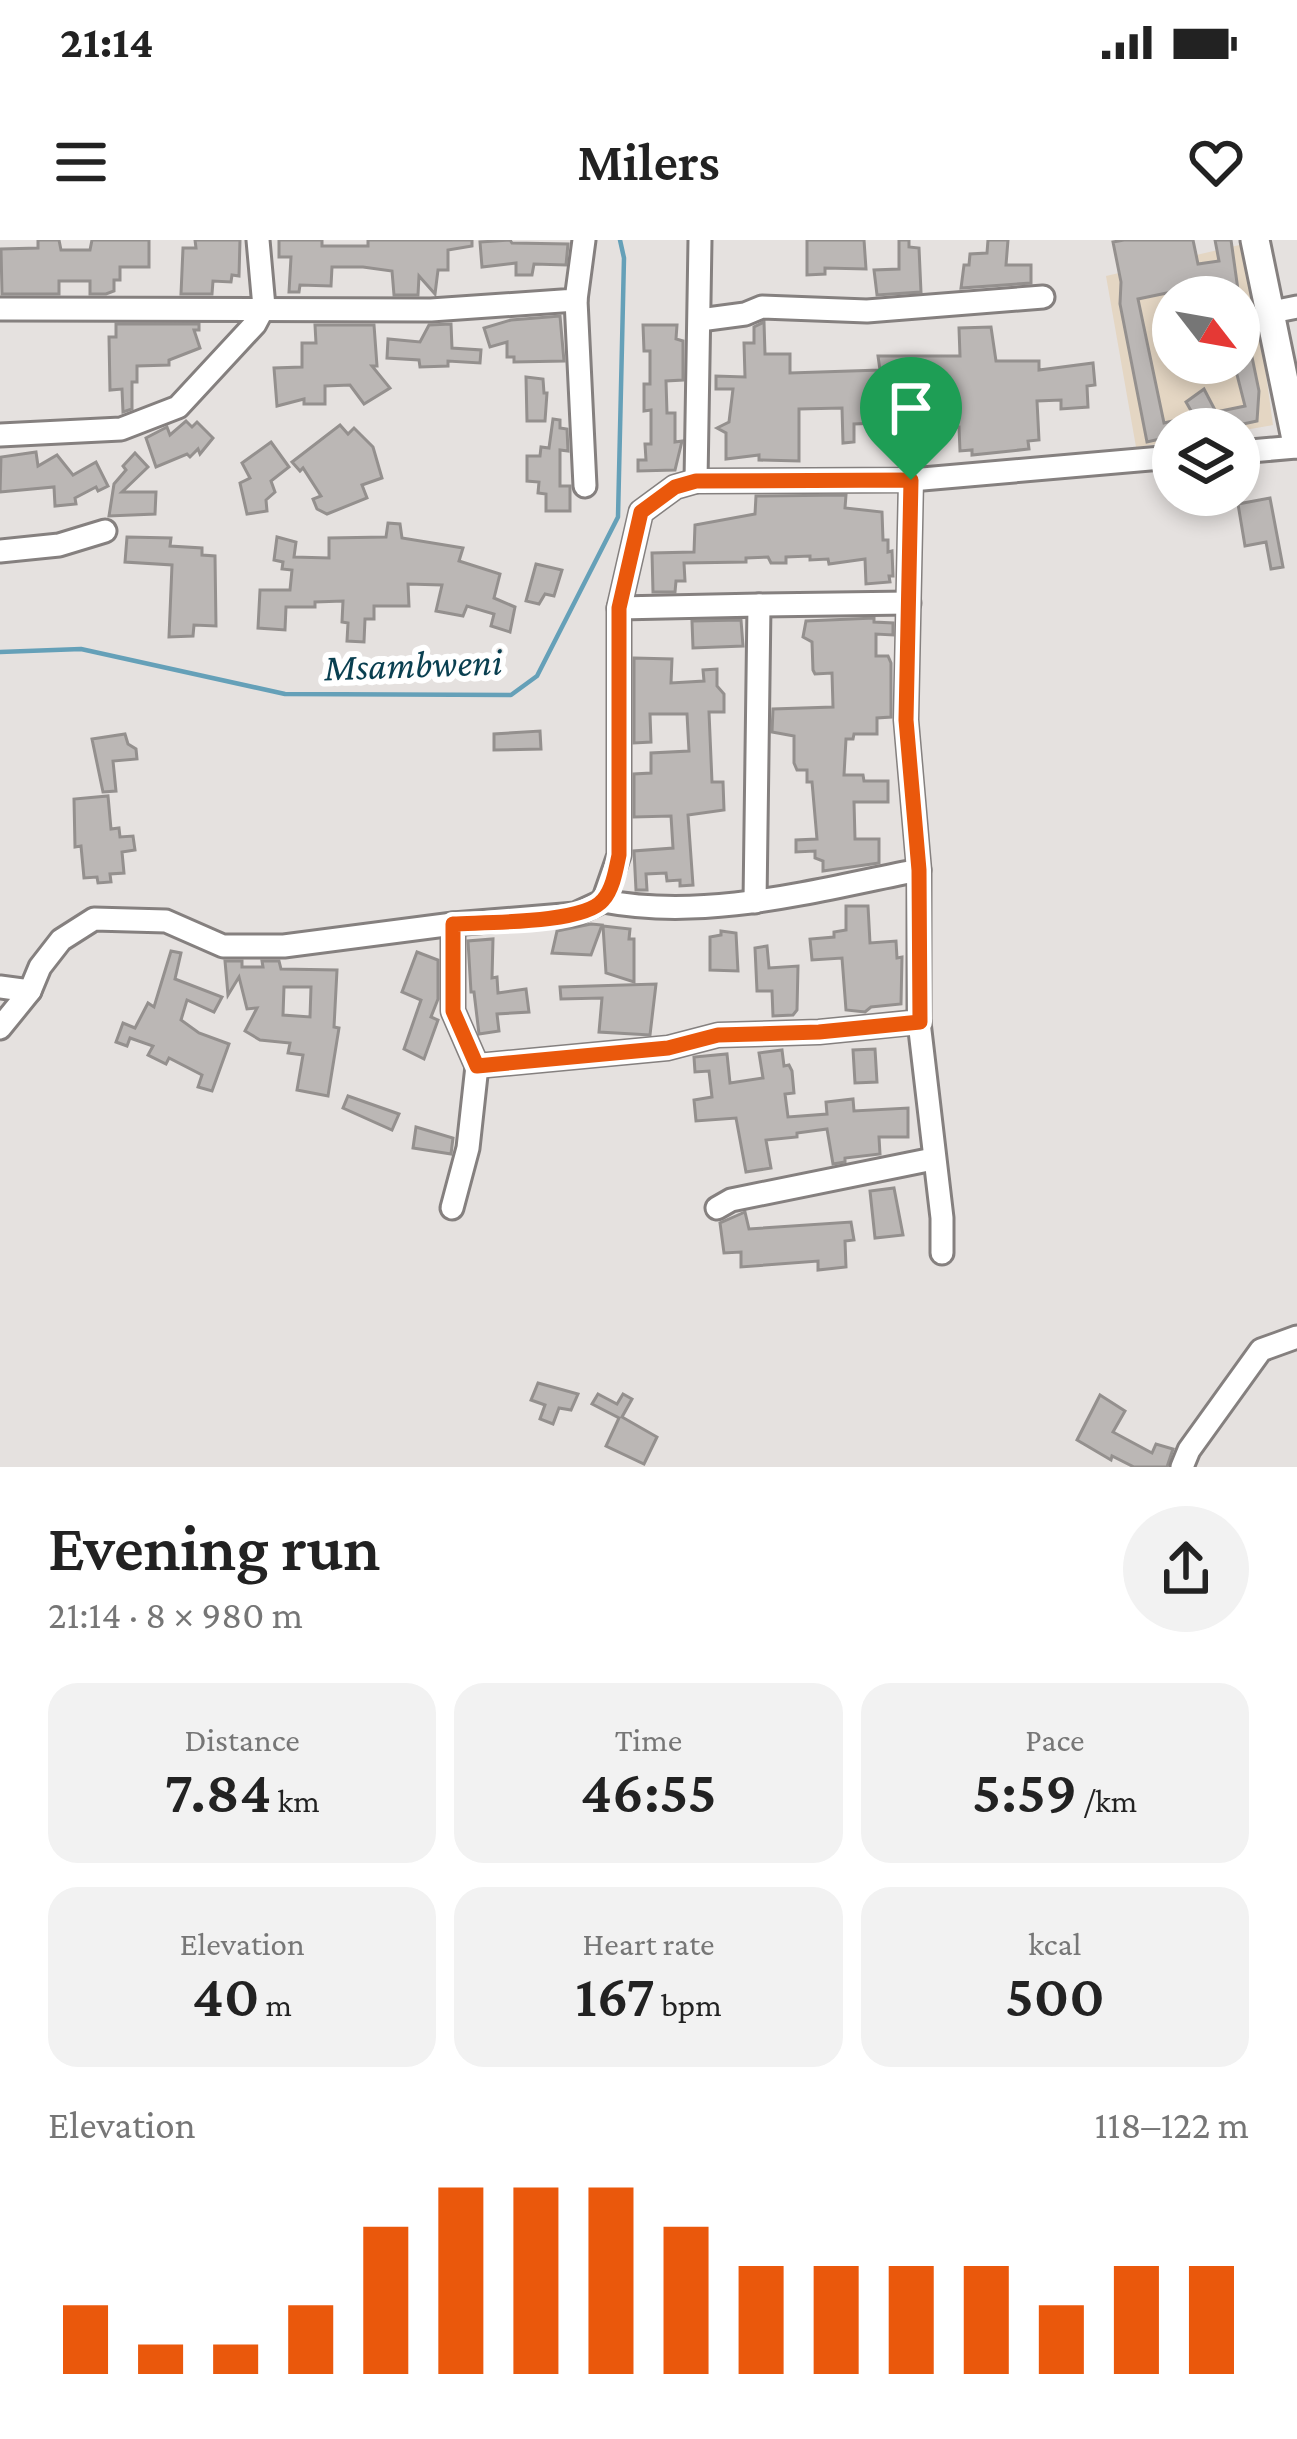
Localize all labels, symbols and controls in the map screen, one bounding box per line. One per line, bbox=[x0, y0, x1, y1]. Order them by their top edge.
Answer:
text: 21:14 bbox=[60, 17, 153, 67]
icon: menu bbox=[48, 129, 114, 195]
icon: heart bbox=[1183, 129, 1249, 195]
text: Milers bbox=[577, 132, 720, 192]
north arrow bbox=[1152, 276, 1260, 384]
map controls bbox=[1152, 276, 1260, 516]
pin bbox=[860, 357, 962, 480]
icon: arrive bbox=[878, 375, 944, 441]
button: layers bbox=[1152, 408, 1260, 516]
water label: Msambweni bbox=[322, 639, 503, 689]
button: share bbox=[1123, 1506, 1249, 1632]
text: Evening run bbox=[48, 1511, 380, 1584]
text: 21:14 · 8 × 980 m bbox=[48, 1593, 303, 1636]
text: Distance bbox=[184, 1721, 300, 1758]
text: Time bbox=[615, 1721, 682, 1758]
text: Pace bbox=[1025, 1721, 1085, 1758]
text: 7.84 bbox=[165, 1758, 271, 1825]
text: 46:55 bbox=[580, 1758, 717, 1825]
text: 5:59 bbox=[972, 1758, 1077, 1825]
text: km bbox=[271, 1782, 320, 1819]
text: /km bbox=[1077, 1782, 1137, 1819]
text: Elevation bbox=[180, 1925, 305, 1962]
text: Heart rate bbox=[583, 1925, 714, 1962]
text: kcal bbox=[1028, 1925, 1081, 1962]
text: 40 bbox=[192, 1962, 259, 2029]
text: 167 bbox=[575, 1962, 655, 2029]
text: 500 bbox=[1005, 1962, 1105, 2029]
text: m bbox=[259, 1986, 292, 2023]
text: bpm bbox=[655, 1986, 722, 2023]
text: Elevation bbox=[48, 2103, 196, 2146]
text: 118–122 m bbox=[1094, 2103, 1249, 2146]

